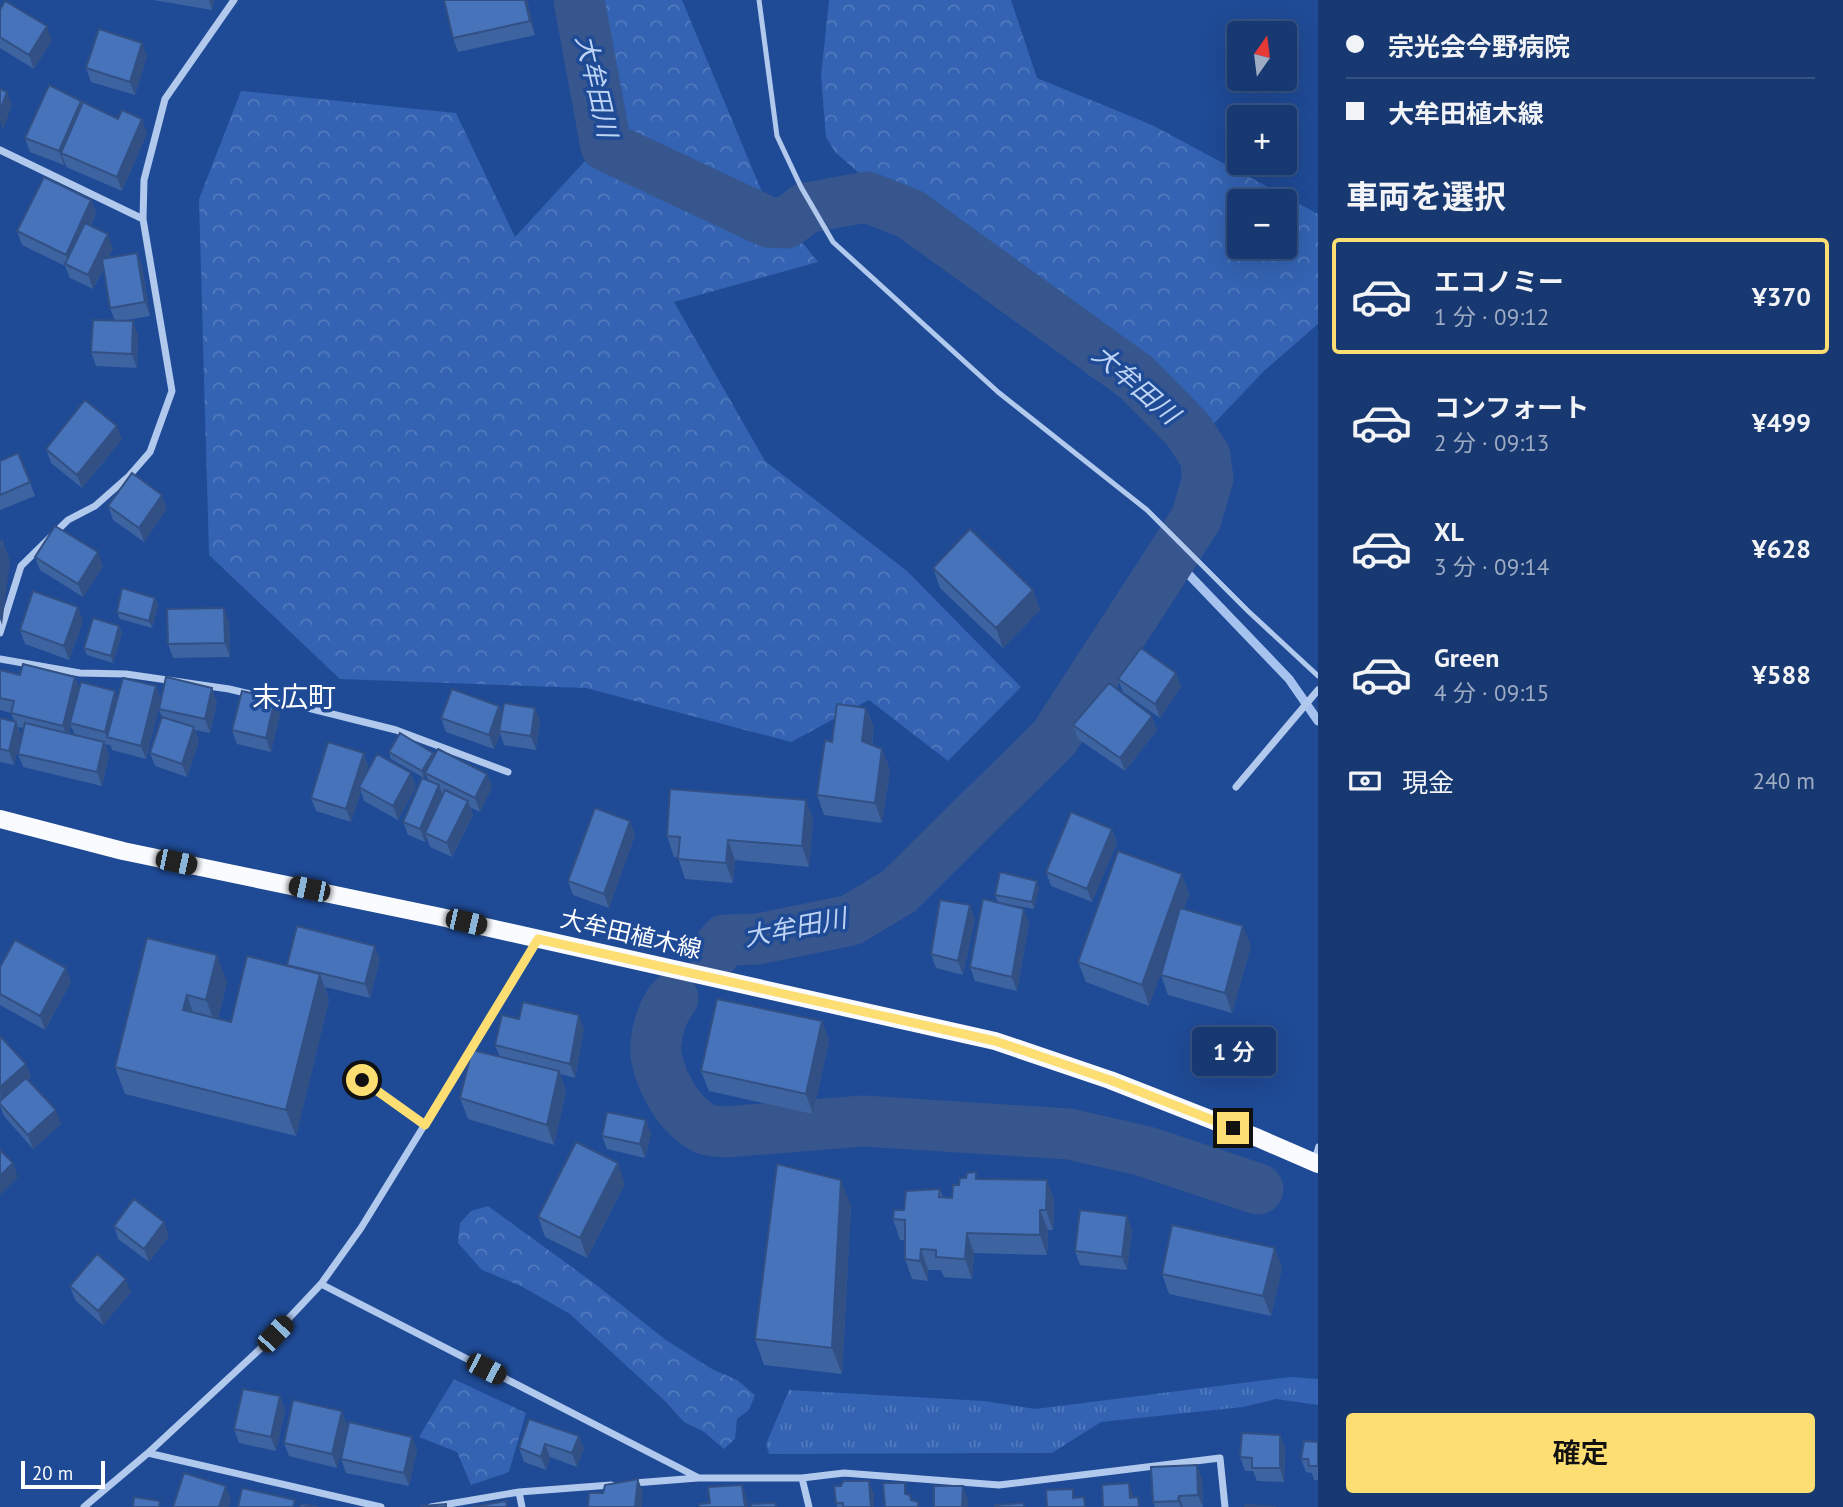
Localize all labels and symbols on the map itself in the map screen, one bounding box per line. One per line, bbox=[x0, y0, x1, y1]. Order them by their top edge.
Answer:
north arrow bbox=[1227, 21, 1297, 91]
water label: 大牟田川 bbox=[569, 32, 625, 143]
water label: 大牟田川 bbox=[1086, 337, 1188, 433]
district label: 末広町 bbox=[252, 678, 336, 715]
car bbox=[154, 847, 199, 877]
car bbox=[287, 874, 332, 904]
water label: 大牟田川 bbox=[741, 900, 852, 953]
street label: 大牟田植木線 bbox=[557, 903, 705, 965]
car bbox=[444, 907, 489, 937]
callout: 1 分 bbox=[1191, 1026, 1275, 1076]
route start bbox=[346, 1064, 378, 1096]
route end bbox=[1217, 1112, 1249, 1144]
car bbox=[253, 1311, 298, 1357]
car bbox=[463, 1350, 510, 1388]
scale bar bbox=[21, 1458, 105, 1490]

